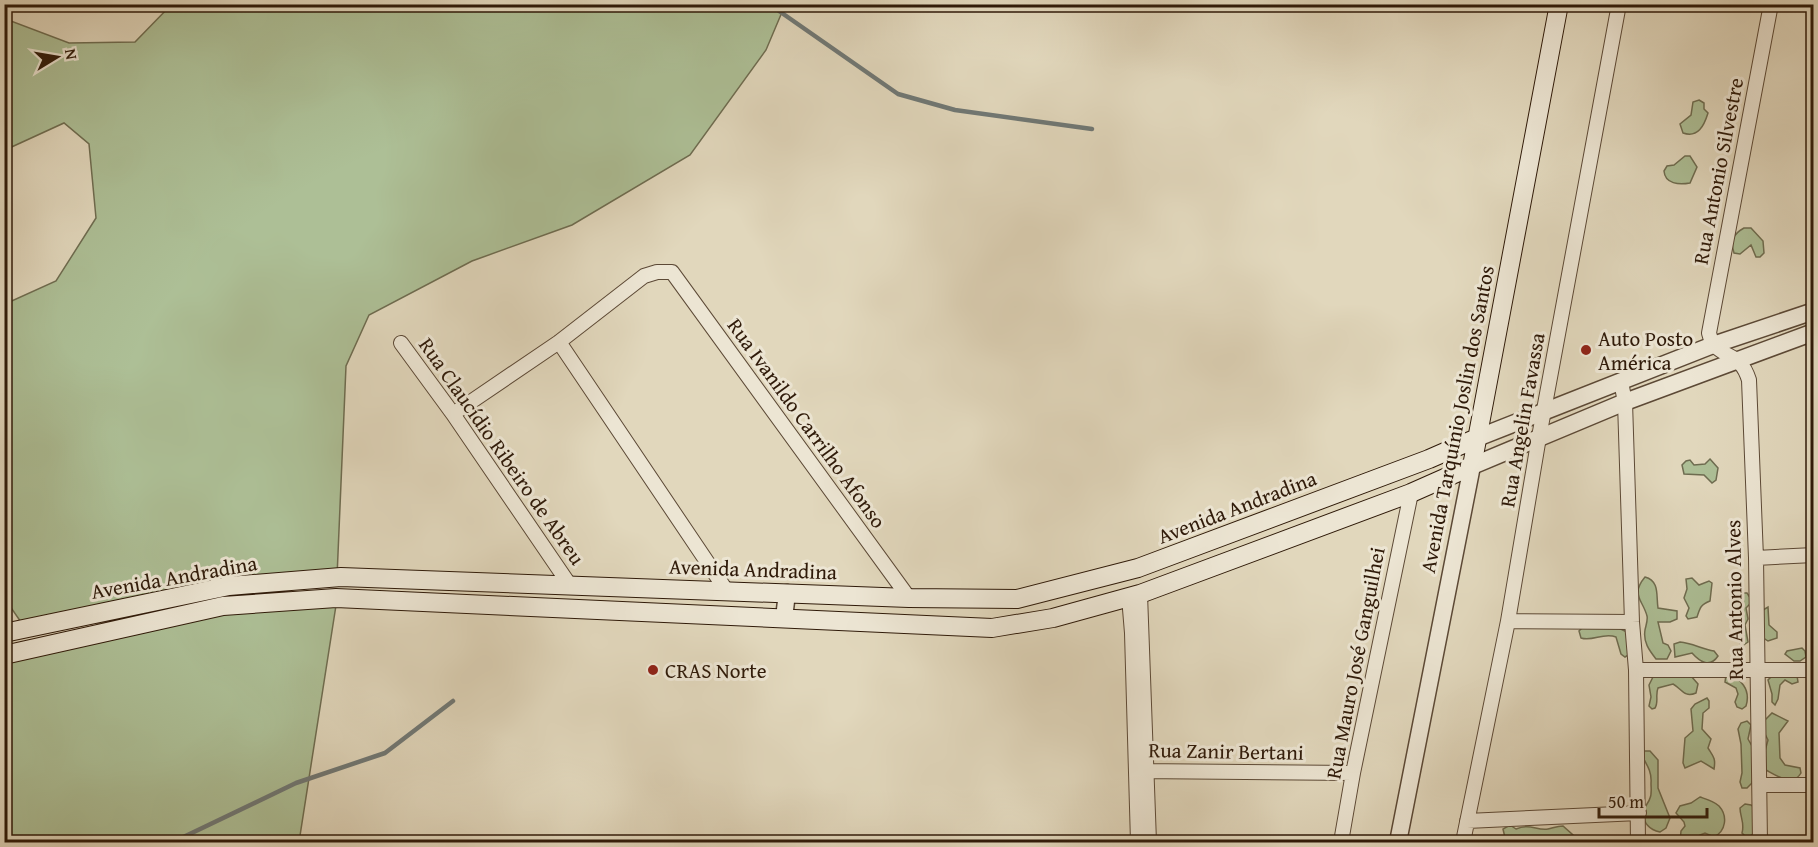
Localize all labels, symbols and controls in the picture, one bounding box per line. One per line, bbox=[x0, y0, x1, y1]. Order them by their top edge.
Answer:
north arrow bbox=[27, 27, 87, 87]
text: N bbox=[59, 47, 85, 62]
street label: Rua Antonio Silvestre bbox=[1685, 75, 1751, 267]
street label: Avenida Tarquínio Joslin dos Santos bbox=[1412, 263, 1502, 575]
street label: Rua Ivanildo Carrilho Afonso bbox=[720, 311, 894, 535]
place label: Auto Posto América bbox=[1598, 323, 1693, 378]
street label: Rua Angelin Favassa bbox=[1491, 330, 1553, 510]
street label: Rua Claucídio Ribeiro de Abreu bbox=[411, 331, 593, 572]
marker: Auto Posto América bbox=[1579, 343, 1593, 357]
street label: Avenida Andradina bbox=[1153, 462, 1321, 552]
street label: Rua Antonio Alves bbox=[1717, 520, 1751, 680]
street label: Rua Mauro José Ganguilhei bbox=[1317, 544, 1393, 782]
street label: Avenida Andradina bbox=[89, 547, 259, 607]
street label: Avenida Andradina bbox=[669, 551, 838, 587]
place label: CRAS Norte bbox=[665, 655, 767, 686]
marker: CRAS Norte bbox=[646, 663, 660, 677]
street label: Rua Zanir Bertani bbox=[1148, 734, 1304, 768]
scale bar bbox=[1599, 781, 1707, 819]
text: 50 m bbox=[1608, 788, 1644, 815]

